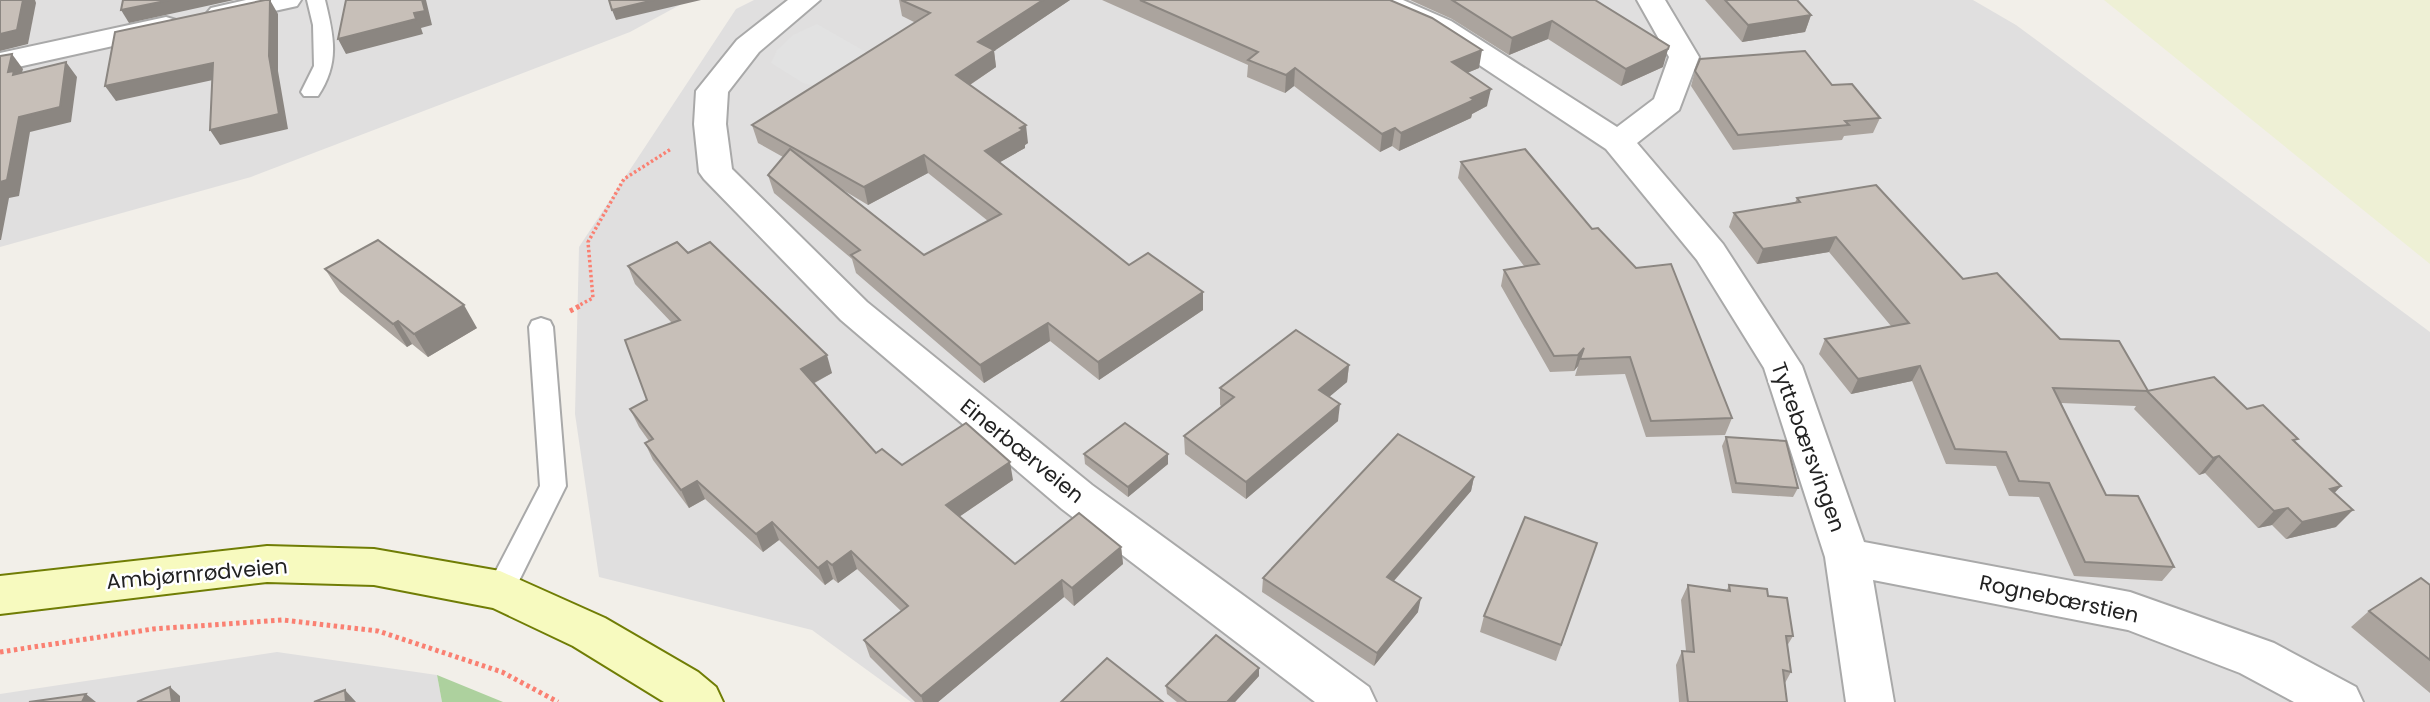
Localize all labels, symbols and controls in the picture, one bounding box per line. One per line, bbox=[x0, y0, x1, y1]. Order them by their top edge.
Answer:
street label: Tyttebærsvingen bbox=[1764, 358, 1853, 536]
street label: Einerbærveien bbox=[954, 392, 1090, 510]
street label: Ambjørnrødveien bbox=[105, 551, 289, 596]
street label: Rognebærstien bbox=[1977, 567, 2141, 630]

